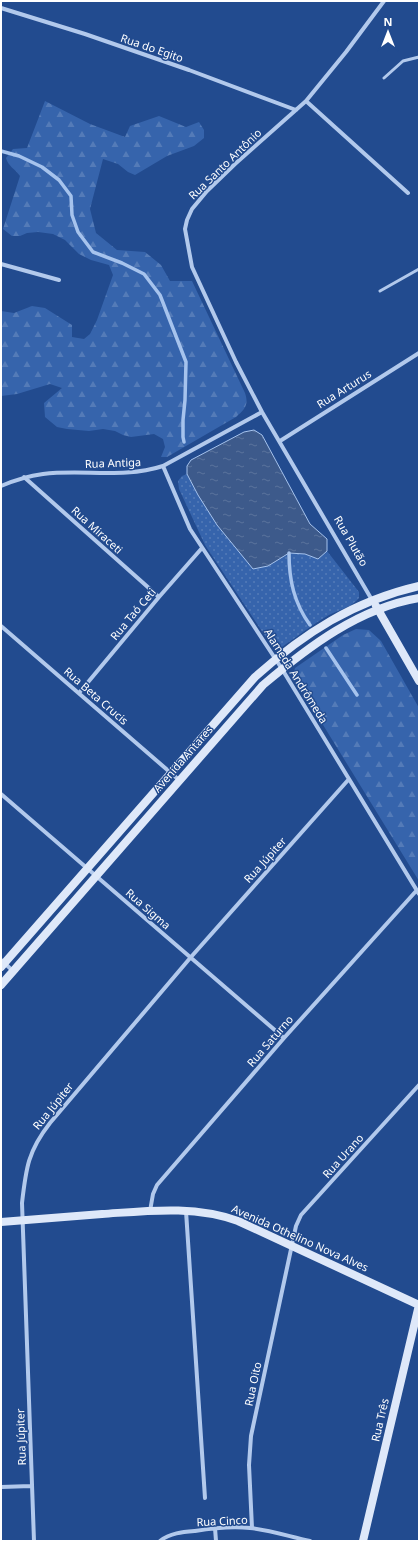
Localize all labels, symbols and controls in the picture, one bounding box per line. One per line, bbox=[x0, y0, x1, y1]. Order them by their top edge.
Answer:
north arrow bbox=[368, 12, 408, 52]
text: N bbox=[384, 14, 392, 29]
street label: Rua do Egito bbox=[119, 30, 186, 65]
street label: Rua Santo Antônio bbox=[185, 125, 265, 202]
street label: Rua Arturus bbox=[314, 366, 374, 411]
street label: Rua Antiga bbox=[85, 454, 141, 471]
street label: Rua Miraceti bbox=[68, 503, 126, 557]
street label: Rua Plutão bbox=[331, 513, 372, 569]
street label: Rua Taó Ceti bbox=[106, 585, 159, 643]
street label: Alameda Andrômeda bbox=[261, 625, 332, 726]
street label: Rua Beta Crucis bbox=[61, 663, 132, 728]
street label: Avenida Antares bbox=[149, 722, 216, 795]
street label: Rua Júpiter bbox=[240, 833, 290, 886]
street label: Rua Sigma bbox=[123, 885, 174, 932]
street label: Rua Saturno bbox=[243, 1011, 296, 1070]
street label: Rua Júpiter bbox=[29, 1079, 77, 1132]
street label: Rua Urano bbox=[319, 1130, 367, 1181]
street label: Avenida Othelino Nova Alves bbox=[229, 1201, 371, 1275]
street label: Rua Oito bbox=[241, 1360, 265, 1407]
street label: Rua Três bbox=[367, 1397, 392, 1443]
street label: Rua Júpiter bbox=[12, 1408, 29, 1466]
street label: Rua Cinco bbox=[196, 1512, 248, 1529]

